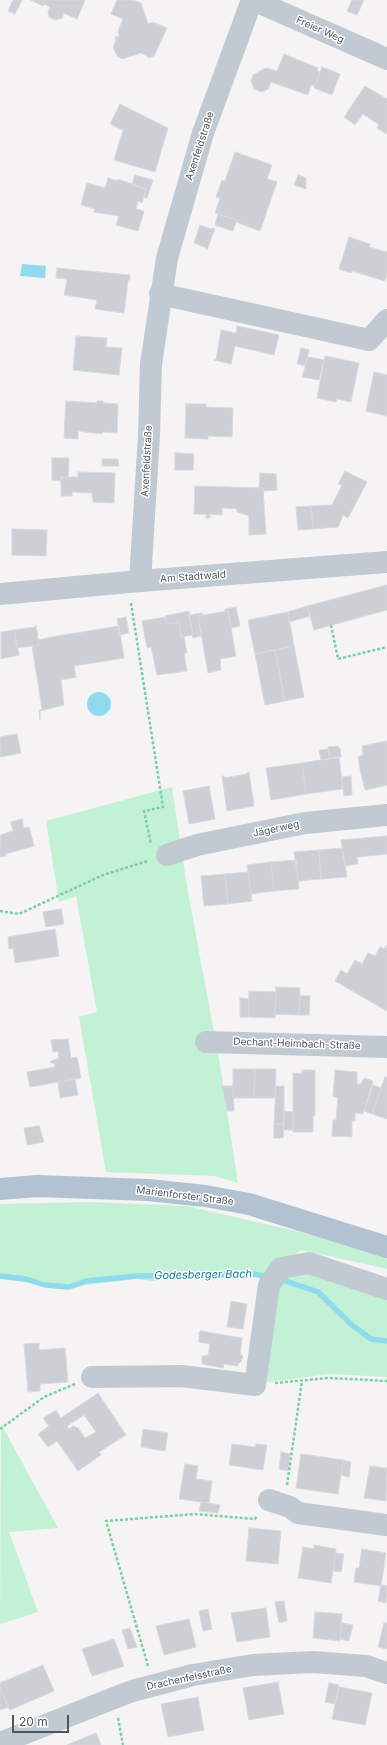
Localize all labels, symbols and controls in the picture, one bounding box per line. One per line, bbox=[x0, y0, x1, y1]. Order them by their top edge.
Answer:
street label: Freier Weg bbox=[294, 14, 346, 46]
street label: Axenfeldstraße bbox=[183, 110, 217, 182]
street label: Axenfeldstraße bbox=[139, 425, 155, 497]
street label: Am Stadtwald bbox=[160, 569, 226, 585]
street label: Jägerweg bbox=[252, 818, 300, 840]
street label: Dechant-Heimbach-Straße bbox=[233, 1036, 361, 1052]
street label: Marienforster Straße bbox=[136, 1184, 234, 1208]
water label: Godesberger Bach bbox=[154, 1268, 252, 1282]
street label: Drachenfelsstraße bbox=[145, 1663, 233, 1693]
scale bar bbox=[14, 1707, 71, 1733]
text: 20 m bbox=[19, 1714, 48, 1729]

